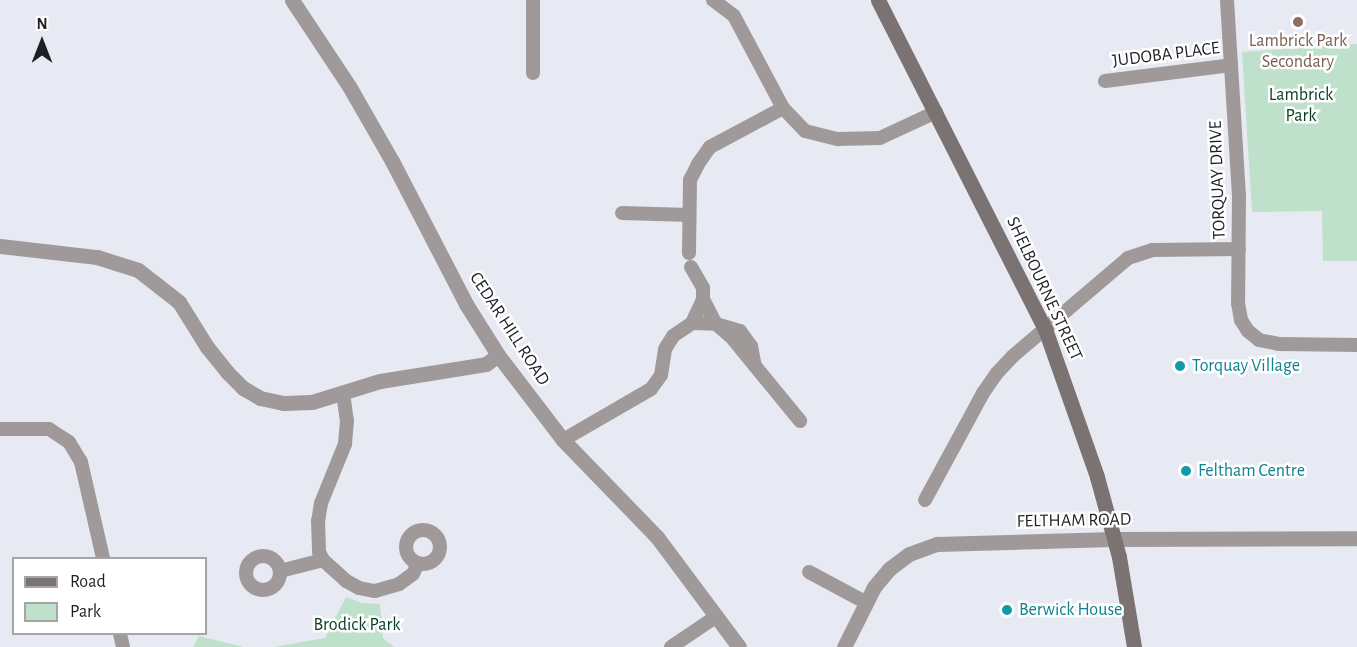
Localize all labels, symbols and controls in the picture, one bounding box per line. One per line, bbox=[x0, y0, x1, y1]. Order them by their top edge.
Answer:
north arrow bbox=[12, 12, 72, 72]
marker: Lambrick Park Secondary bbox=[1291, 15, 1305, 29]
text: N bbox=[36, 16, 48, 32]
place label: Lambrick Park Secondary bbox=[1249, 31, 1347, 74]
street label: JUDOBA PLACE bbox=[1111, 38, 1221, 72]
park label: Lambrick Park bbox=[1269, 85, 1333, 128]
street label: TORQUAY DRIVE bbox=[1205, 120, 1231, 240]
street label: SHELBOURNE STREET bbox=[1001, 214, 1087, 364]
street label: CEDAR HILL ROAD bbox=[464, 268, 554, 390]
place label: Torquay Village bbox=[1192, 355, 1300, 377]
marker: Torquay Village bbox=[1173, 359, 1187, 373]
place label: Feltham Centre bbox=[1198, 460, 1305, 482]
marker: Feltham Centre bbox=[1179, 464, 1193, 478]
street label: FELTHAM ROAD bbox=[1016, 509, 1132, 533]
legend bbox=[12, 557, 207, 635]
text: Road bbox=[70, 573, 106, 591]
place label: Berwick House bbox=[1019, 599, 1122, 621]
text: Park bbox=[70, 603, 101, 621]
marker: Berwick House bbox=[1000, 603, 1014, 617]
park label: Brodick Park bbox=[314, 614, 400, 636]

